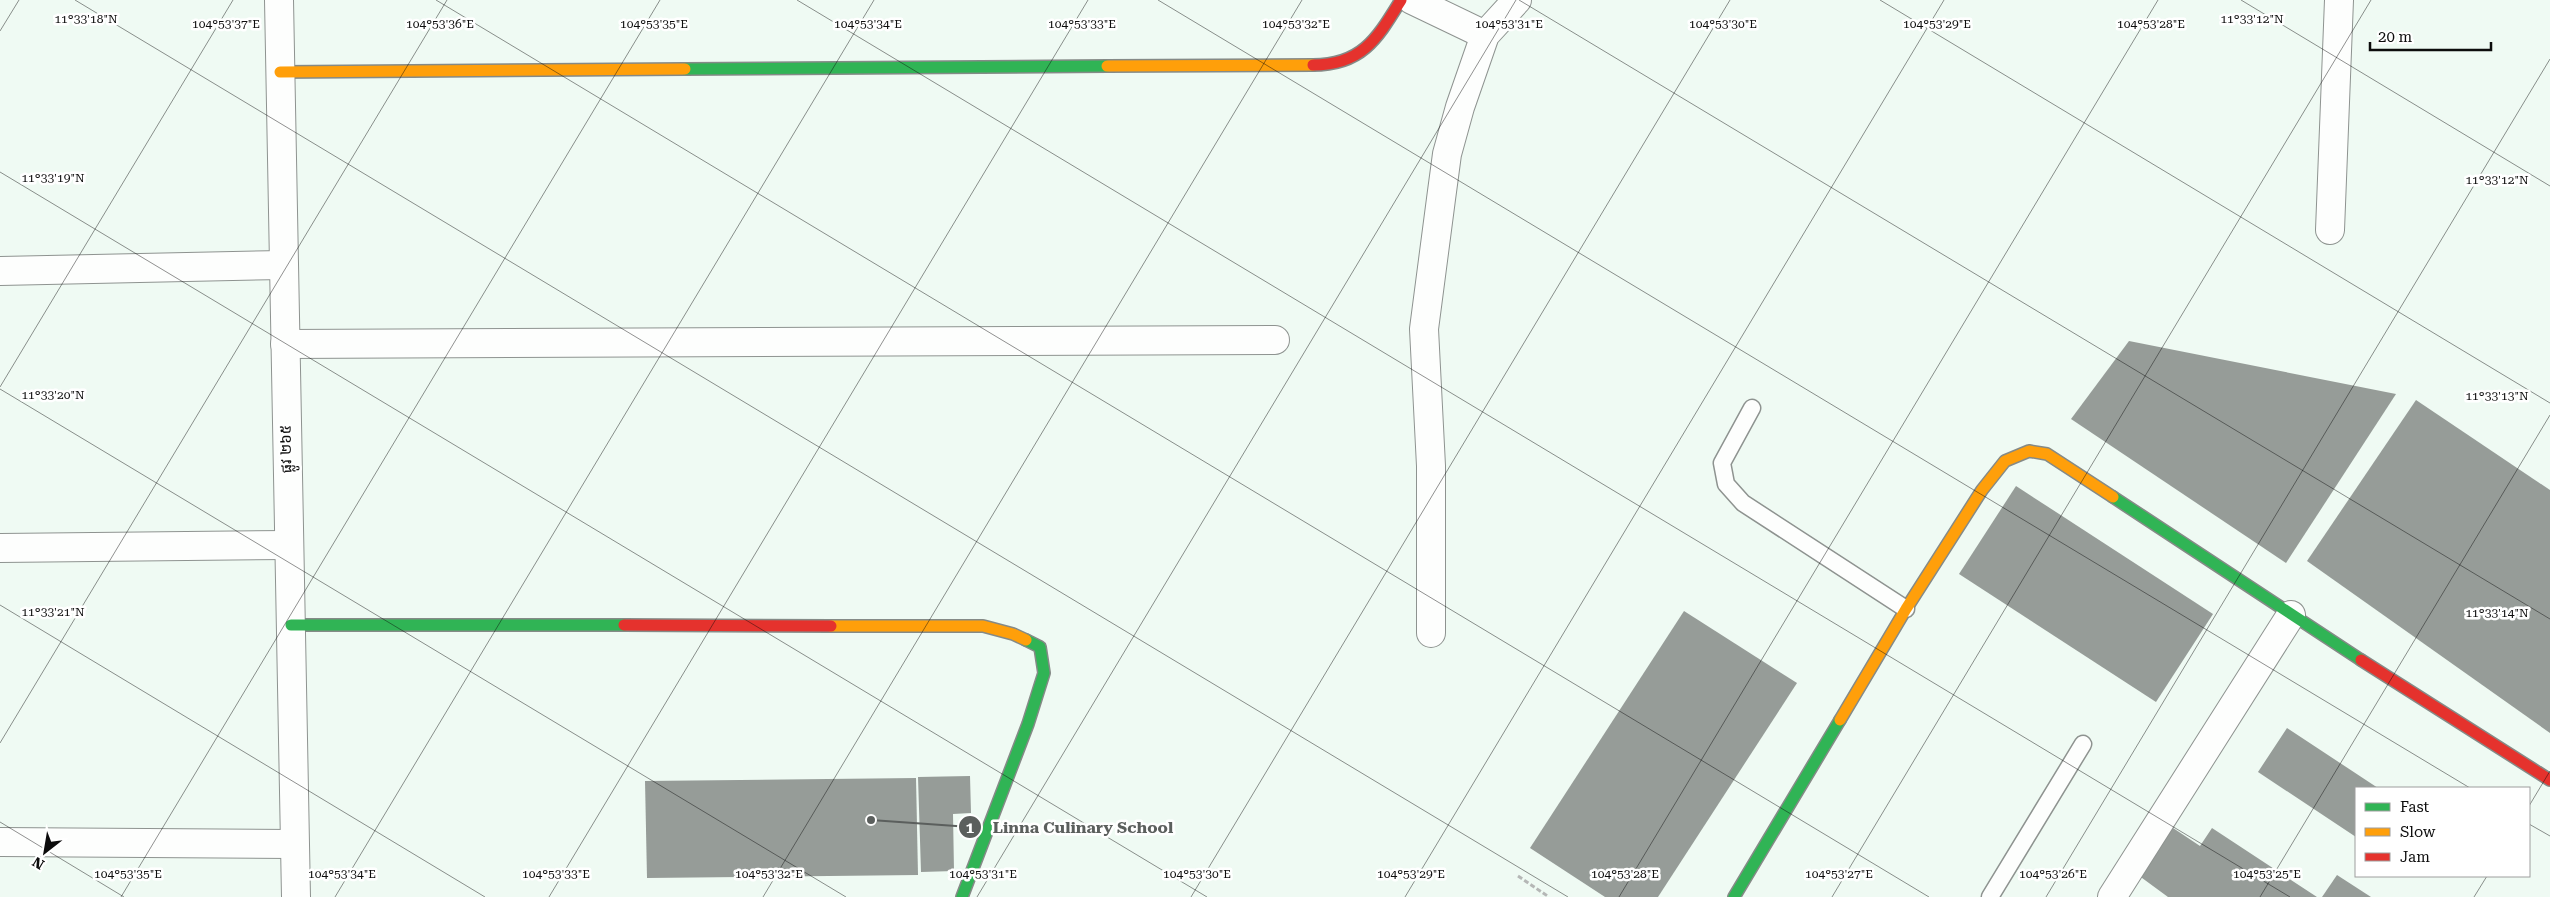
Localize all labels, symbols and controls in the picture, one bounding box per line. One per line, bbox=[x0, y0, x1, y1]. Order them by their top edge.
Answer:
text: 11°33'18"N bbox=[54, 12, 118, 26]
text: 11°33'12"N bbox=[2220, 12, 2284, 26]
text: 104°53'37"E bbox=[192, 17, 260, 31]
text: 104°53'36"E bbox=[406, 17, 474, 31]
text: 104°53'35"E bbox=[620, 17, 688, 31]
text: 104°53'34"E bbox=[834, 17, 902, 31]
text: 104°53'33"E bbox=[1048, 17, 1116, 31]
text: 104°53'32"E bbox=[1262, 17, 1330, 31]
text: 104°53'31"E bbox=[1475, 17, 1543, 31]
text: 104°53'30"E bbox=[1689, 17, 1757, 31]
text: 104°53'29"E bbox=[1903, 17, 1971, 31]
text: 104°53'28"E bbox=[2117, 17, 2185, 31]
scale bar bbox=[2370, 20, 2491, 52]
text: 20 m bbox=[2378, 28, 2413, 46]
text: 11°33'19"N bbox=[21, 171, 85, 185]
text: 11°33'12"N bbox=[2465, 173, 2529, 187]
text: 11°33'20"N bbox=[21, 388, 85, 402]
text: 11°33'13"N bbox=[2465, 389, 2529, 403]
street label: ផ្លូវ ២៦៥ bbox=[277, 424, 300, 473]
text: 11°33'21"N bbox=[21, 605, 85, 619]
text: 11°33'14"N bbox=[2465, 606, 2529, 620]
legend bbox=[2355, 787, 2530, 877]
text: Fast bbox=[2400, 798, 2430, 816]
callout: Linna Culinary School bbox=[957, 812, 1183, 843]
text: Linna Culinary School bbox=[993, 818, 1174, 837]
text: 1 bbox=[966, 819, 975, 837]
text: Slow bbox=[2400, 823, 2436, 841]
north arrow bbox=[20, 827, 70, 877]
text: Jam bbox=[2400, 848, 2430, 866]
text: N bbox=[29, 853, 47, 873]
text: 104°53'35"E bbox=[94, 867, 162, 881]
text: 104°53'34"E bbox=[308, 867, 376, 881]
text: 104°53'33"E bbox=[522, 867, 590, 881]
text: 104°53'32"E bbox=[735, 867, 803, 881]
text: 104°53'31"E bbox=[949, 867, 1017, 881]
text: 104°53'30"E bbox=[1163, 867, 1231, 881]
text: 104°53'29"E bbox=[1377, 867, 1445, 881]
text: 104°53'28"E bbox=[1591, 867, 1659, 881]
text: 104°53'27"E bbox=[1805, 867, 1873, 881]
text: 104°53'26"E bbox=[2019, 867, 2087, 881]
text: 104°53'25"E bbox=[2233, 867, 2301, 881]

